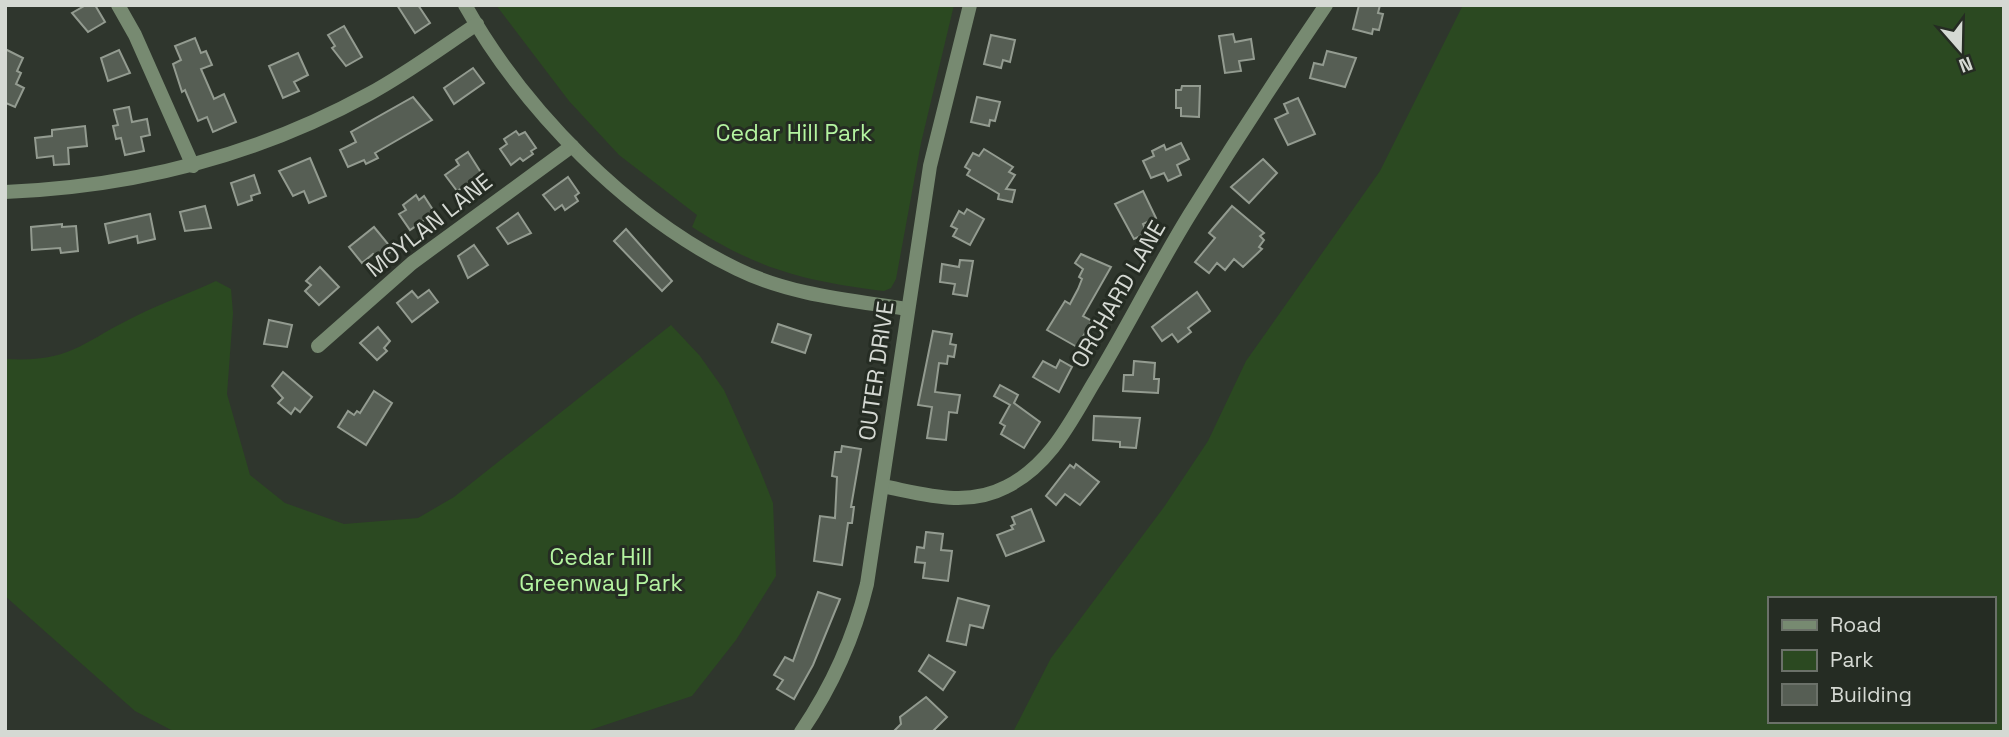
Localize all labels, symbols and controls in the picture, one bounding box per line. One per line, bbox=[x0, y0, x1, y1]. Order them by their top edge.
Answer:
north arrow bbox=[1925, 14, 1995, 84]
text: N bbox=[1955, 51, 1976, 78]
park label: Cedar Hill Park bbox=[716, 118, 872, 148]
street label: MOYLAN LANE bbox=[360, 166, 498, 284]
street label: ORCHARD LANE bbox=[1064, 215, 1172, 373]
street label: OUTER DRIVE bbox=[851, 300, 901, 442]
park label: Cedar Hill Greenway Park bbox=[519, 542, 683, 598]
legend bbox=[1768, 597, 1995, 723]
text: Road bbox=[1830, 611, 1882, 638]
text: Park bbox=[1830, 646, 1874, 673]
text: Building bbox=[1830, 681, 1912, 708]

